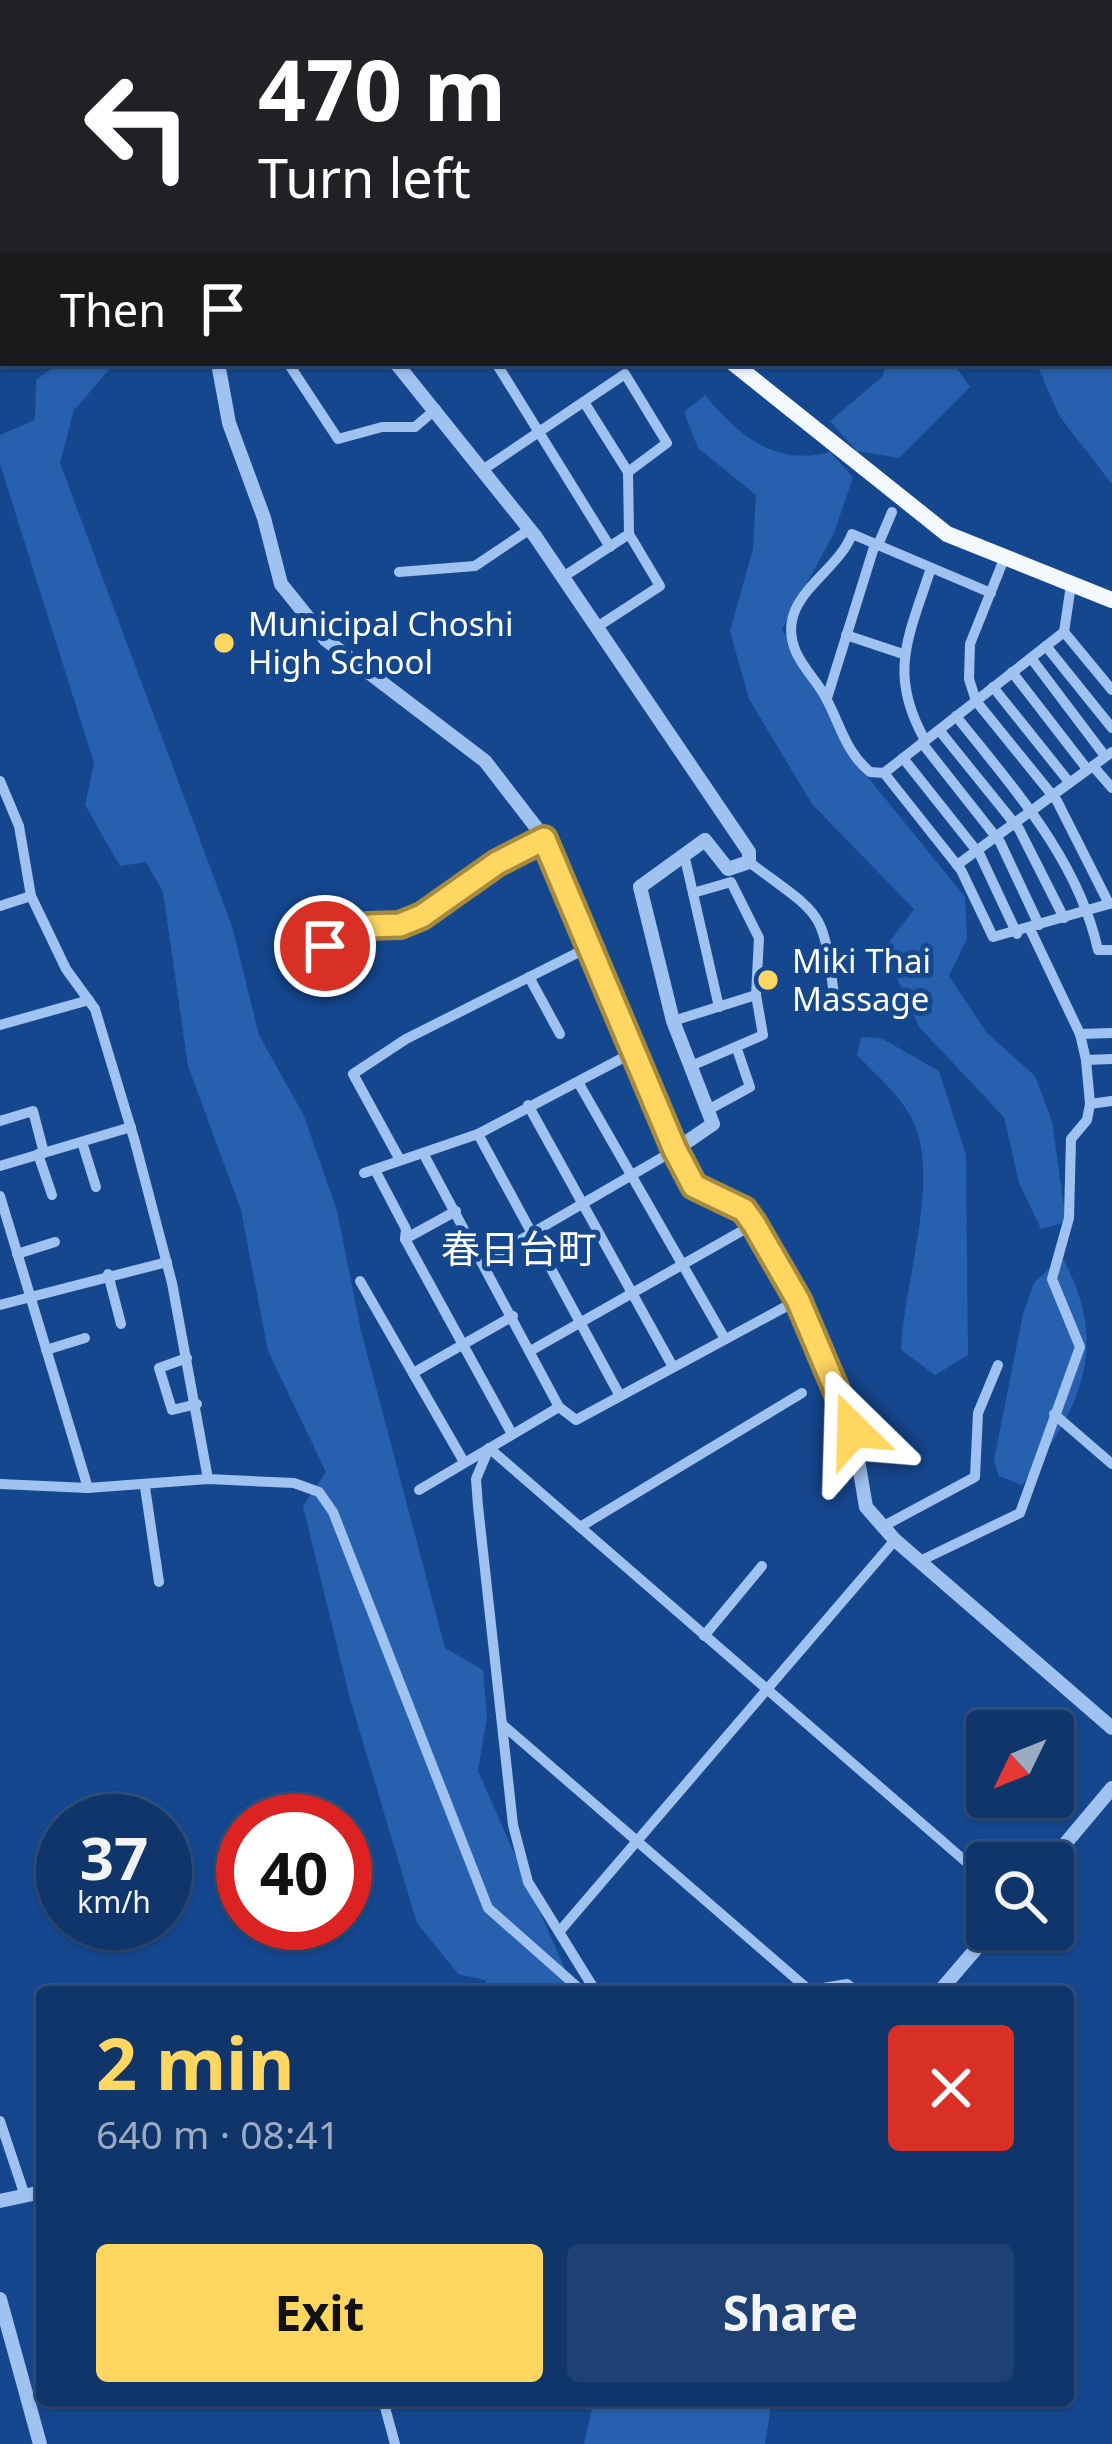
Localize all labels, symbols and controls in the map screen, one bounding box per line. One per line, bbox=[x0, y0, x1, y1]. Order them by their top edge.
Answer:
text: 470 m bbox=[258, 31, 506, 146]
icon: left bbox=[60, 48, 216, 204]
text: Turn left bbox=[258, 140, 471, 214]
icon: arrive bbox=[190, 276, 256, 342]
text: Then bbox=[60, 279, 166, 340]
place label: Municipal Choshi High School bbox=[248, 601, 513, 684]
marker: Municipal Choshi High School bbox=[211, 630, 237, 656]
pin bbox=[274, 895, 376, 997]
icon: arrive bbox=[292, 913, 358, 979]
place label: Miki Thai Massage bbox=[792, 938, 931, 1021]
marker: Miki Thai Massage bbox=[755, 967, 781, 993]
district label: 春日台町 bbox=[441, 1221, 597, 1274]
position arrow bbox=[790, 1367, 916, 1493]
north arrow bbox=[966, 1710, 1074, 1818]
map controls bbox=[966, 1710, 1074, 1950]
speed limit sign: 40 bbox=[216, 1794, 372, 1950]
text: 37 bbox=[80, 1816, 148, 1898]
button: search bbox=[966, 1842, 1074, 1950]
text: km/h bbox=[77, 1881, 151, 1922]
text: 2 min bbox=[96, 2013, 294, 2111]
button: close bbox=[888, 2025, 1014, 2151]
text: 640 m · 08:41 bbox=[96, 2107, 340, 2160]
button: Exit bbox=[96, 2244, 543, 2382]
button: Share bbox=[567, 2244, 1014, 2382]

